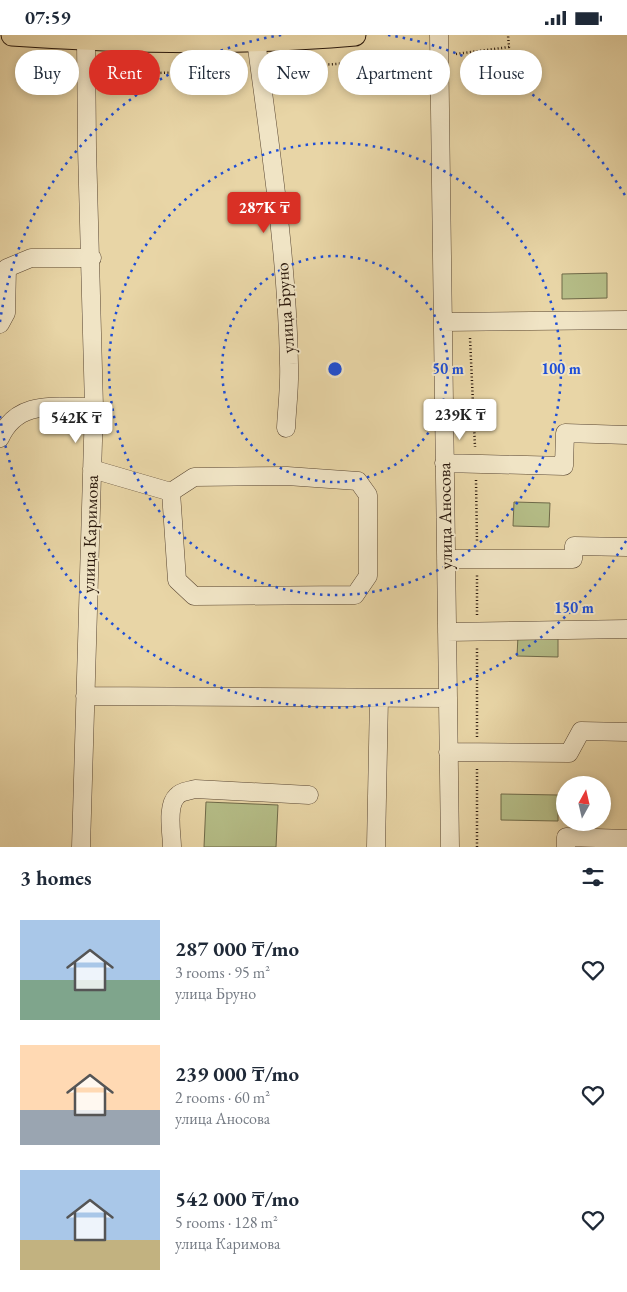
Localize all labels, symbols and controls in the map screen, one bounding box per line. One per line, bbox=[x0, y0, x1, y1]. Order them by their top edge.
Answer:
text: 07:59 bbox=[25, 5, 71, 30]
chip: Buy bbox=[15, 50, 79, 95]
chip: Rent bbox=[89, 50, 160, 95]
chip: Filters bbox=[170, 50, 248, 95]
chip: New bbox=[258, 50, 328, 95]
chip: Apartment bbox=[338, 50, 450, 95]
chip: House bbox=[460, 50, 542, 95]
pin: 287K ₸ bbox=[223, 191, 305, 234]
text: 287K ₸ bbox=[238, 197, 290, 218]
street label: улица Бруно bbox=[270, 262, 299, 354]
text: 50 m bbox=[432, 359, 464, 378]
text: 100 m bbox=[541, 359, 581, 378]
centre of rings bbox=[326, 360, 344, 378]
pin: 239K ₸ bbox=[419, 399, 501, 441]
pin: 542K ₸ bbox=[35, 401, 117, 444]
text: 239K ₸ bbox=[434, 404, 486, 425]
text: 542K ₸ bbox=[50, 407, 102, 428]
street label: улица Аносова bbox=[432, 461, 457, 570]
street label: улица Каримова bbox=[76, 474, 103, 594]
text: 150 m bbox=[554, 598, 594, 617]
north arrow bbox=[556, 776, 611, 831]
map controls bbox=[556, 776, 611, 831]
icon: filters bbox=[579, 863, 607, 891]
text: 3 homes bbox=[20, 864, 92, 891]
text: 287 000 ₸/mo bbox=[175, 935, 299, 962]
icon: home bbox=[60, 940, 120, 1000]
icon: heart bbox=[579, 956, 607, 984]
text: 3 rooms · 95 m² bbox=[175, 962, 270, 983]
text: улица Бруно bbox=[175, 983, 256, 1004]
text: 239 000 ₸/mo bbox=[175, 1060, 299, 1087]
icon: home bbox=[60, 1065, 120, 1125]
icon: heart bbox=[579, 1081, 607, 1109]
text: 2 rooms · 60 m² bbox=[175, 1087, 270, 1108]
text: улица Аносова bbox=[175, 1108, 270, 1129]
text: 542 000 ₸/mo bbox=[175, 1185, 299, 1212]
icon: home bbox=[60, 1190, 120, 1250]
icon: heart bbox=[579, 1206, 607, 1234]
text: 5 rooms · 128 m² bbox=[175, 1212, 278, 1233]
text: улица Каримова bbox=[175, 1233, 280, 1254]

